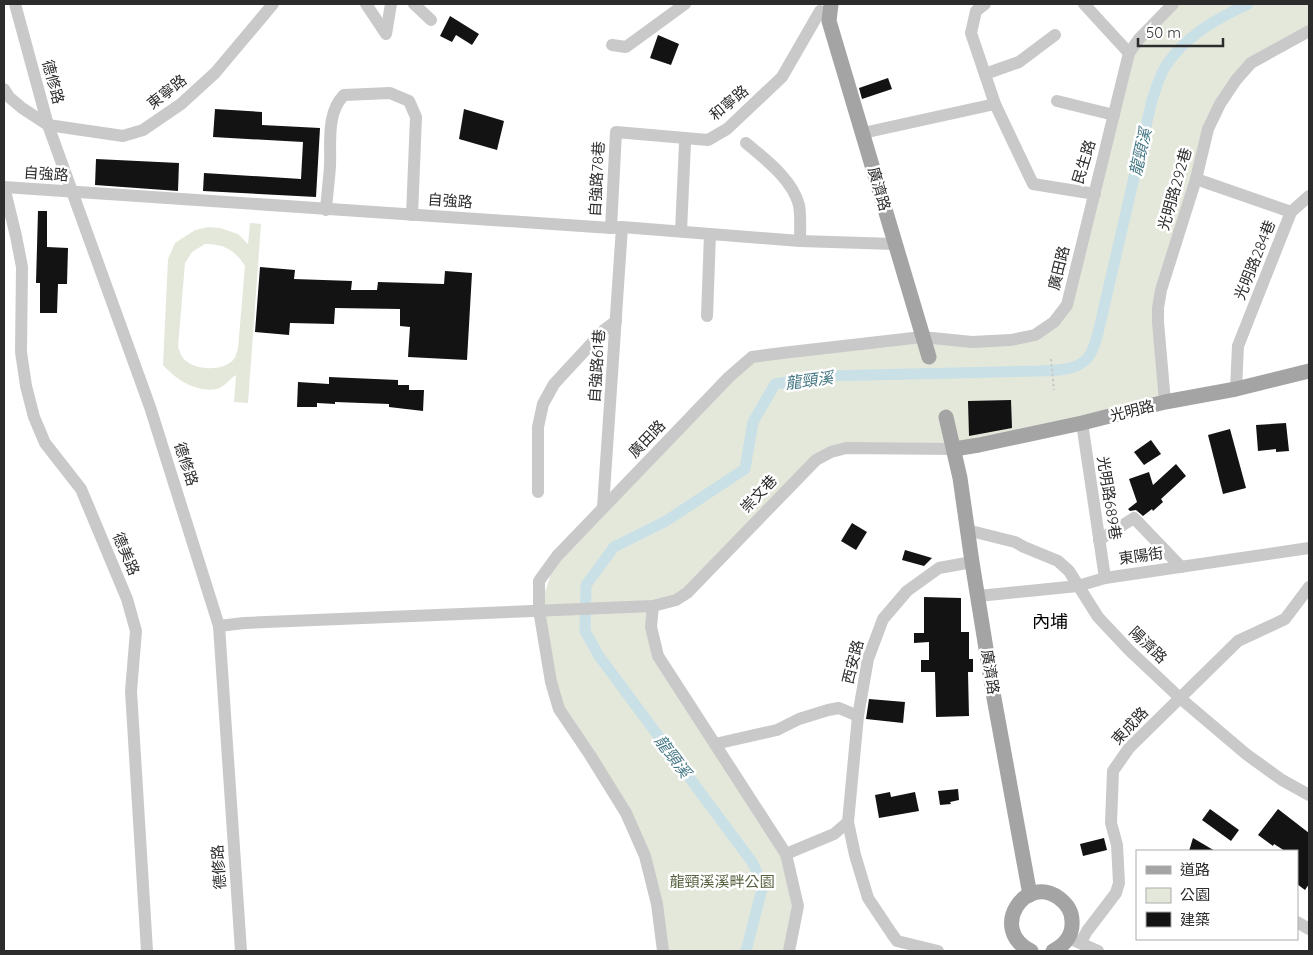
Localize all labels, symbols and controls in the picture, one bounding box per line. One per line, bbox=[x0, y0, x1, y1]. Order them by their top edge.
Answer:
scale bar bbox=[1138, 15, 1223, 47]
text: 50 m bbox=[1146, 23, 1181, 42]
street label: 德修路 bbox=[38, 58, 68, 106]
street label: 東寧路 bbox=[143, 70, 190, 113]
street label: 和寧路 bbox=[705, 81, 752, 124]
water label: 龍頸溪 bbox=[1125, 124, 1156, 178]
street label: 民生路 bbox=[1068, 138, 1099, 186]
street label: 自強路78巷 bbox=[585, 141, 608, 217]
street label: 光明路292巷 bbox=[1154, 145, 1195, 232]
street label: 自強路 bbox=[23, 162, 69, 185]
street label: 廣濟路 bbox=[864, 165, 895, 213]
street label: 自強路 bbox=[427, 189, 473, 212]
street label: 光明路284巷 bbox=[1230, 217, 1279, 302]
street label: 廣田路 bbox=[1044, 244, 1073, 292]
street label: 自強路61巷 bbox=[584, 329, 609, 403]
water label: 龍頸溪 bbox=[784, 367, 836, 393]
street label: 光明路 bbox=[1108, 396, 1156, 425]
street label: 廣田路 bbox=[624, 416, 669, 461]
street label: 德修路 bbox=[170, 440, 202, 488]
street label: 光明路689巷 bbox=[1093, 455, 1125, 541]
street label: 崇文巷 bbox=[736, 471, 781, 517]
street label: 德美路 bbox=[109, 529, 144, 578]
street label: 東陽街 bbox=[1117, 543, 1165, 568]
district label: 內埔 bbox=[1032, 610, 1068, 633]
street label: 陽濟路 bbox=[1126, 622, 1171, 667]
street label: 西安路 bbox=[838, 638, 867, 686]
street label: 廣濟路 bbox=[978, 648, 1003, 696]
street label: 東成路 bbox=[1107, 703, 1152, 749]
water label: 龍頸溪 bbox=[651, 731, 697, 783]
street label: 德修路 bbox=[207, 844, 230, 890]
legend bbox=[1136, 850, 1298, 940]
text: 道路 bbox=[1180, 860, 1210, 879]
park label: 龍頸溪溪畔公園 bbox=[669, 872, 775, 891]
text: 公園 bbox=[1180, 885, 1210, 904]
text: 建築 bbox=[1180, 910, 1210, 929]

